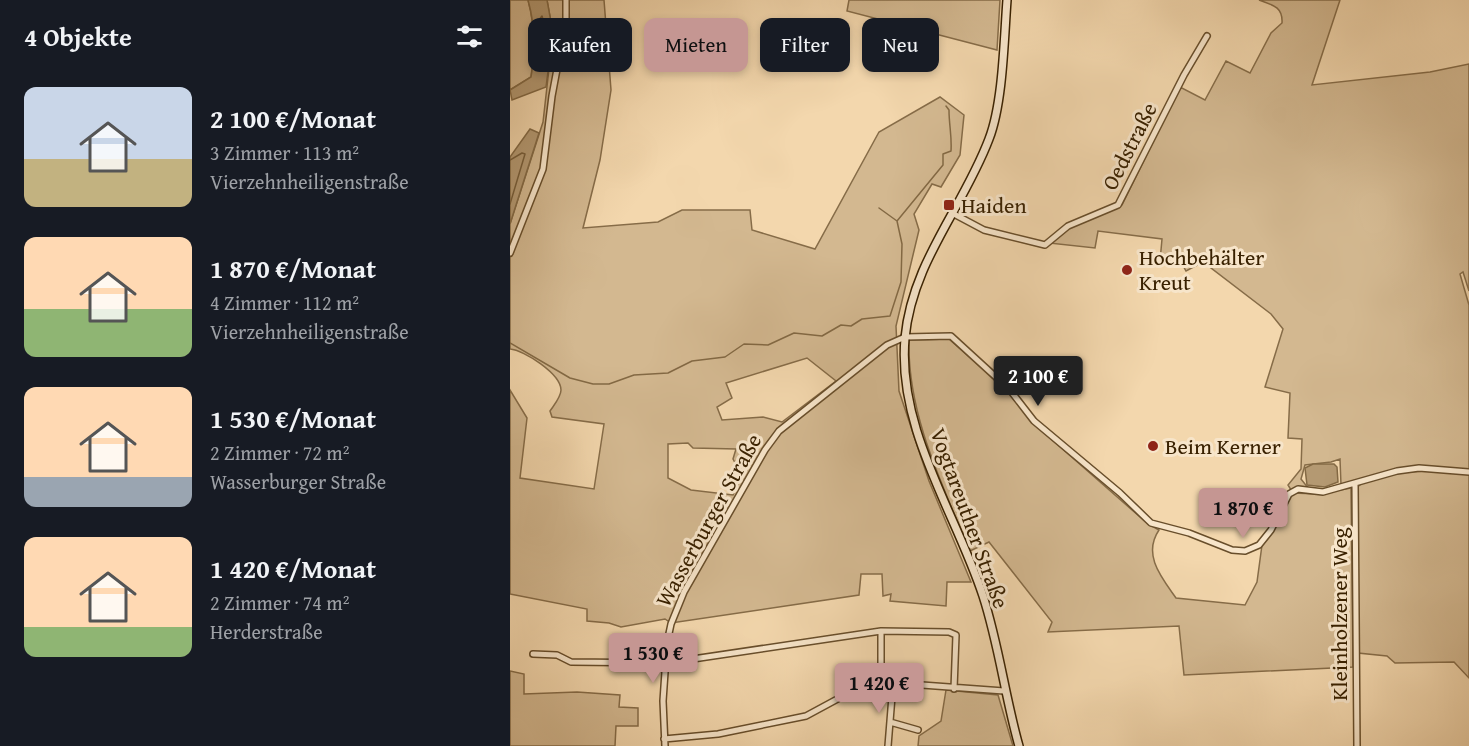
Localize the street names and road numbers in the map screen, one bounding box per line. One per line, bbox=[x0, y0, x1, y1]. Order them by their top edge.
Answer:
street label: Oedstraße bbox=[1093, 97, 1165, 195]
street label: Vogtareuther Straße bbox=[923, 423, 1017, 613]
street label: Wasserburger Straße bbox=[647, 428, 769, 612]
street label: Kleinholzener Weg bbox=[1323, 527, 1355, 701]

